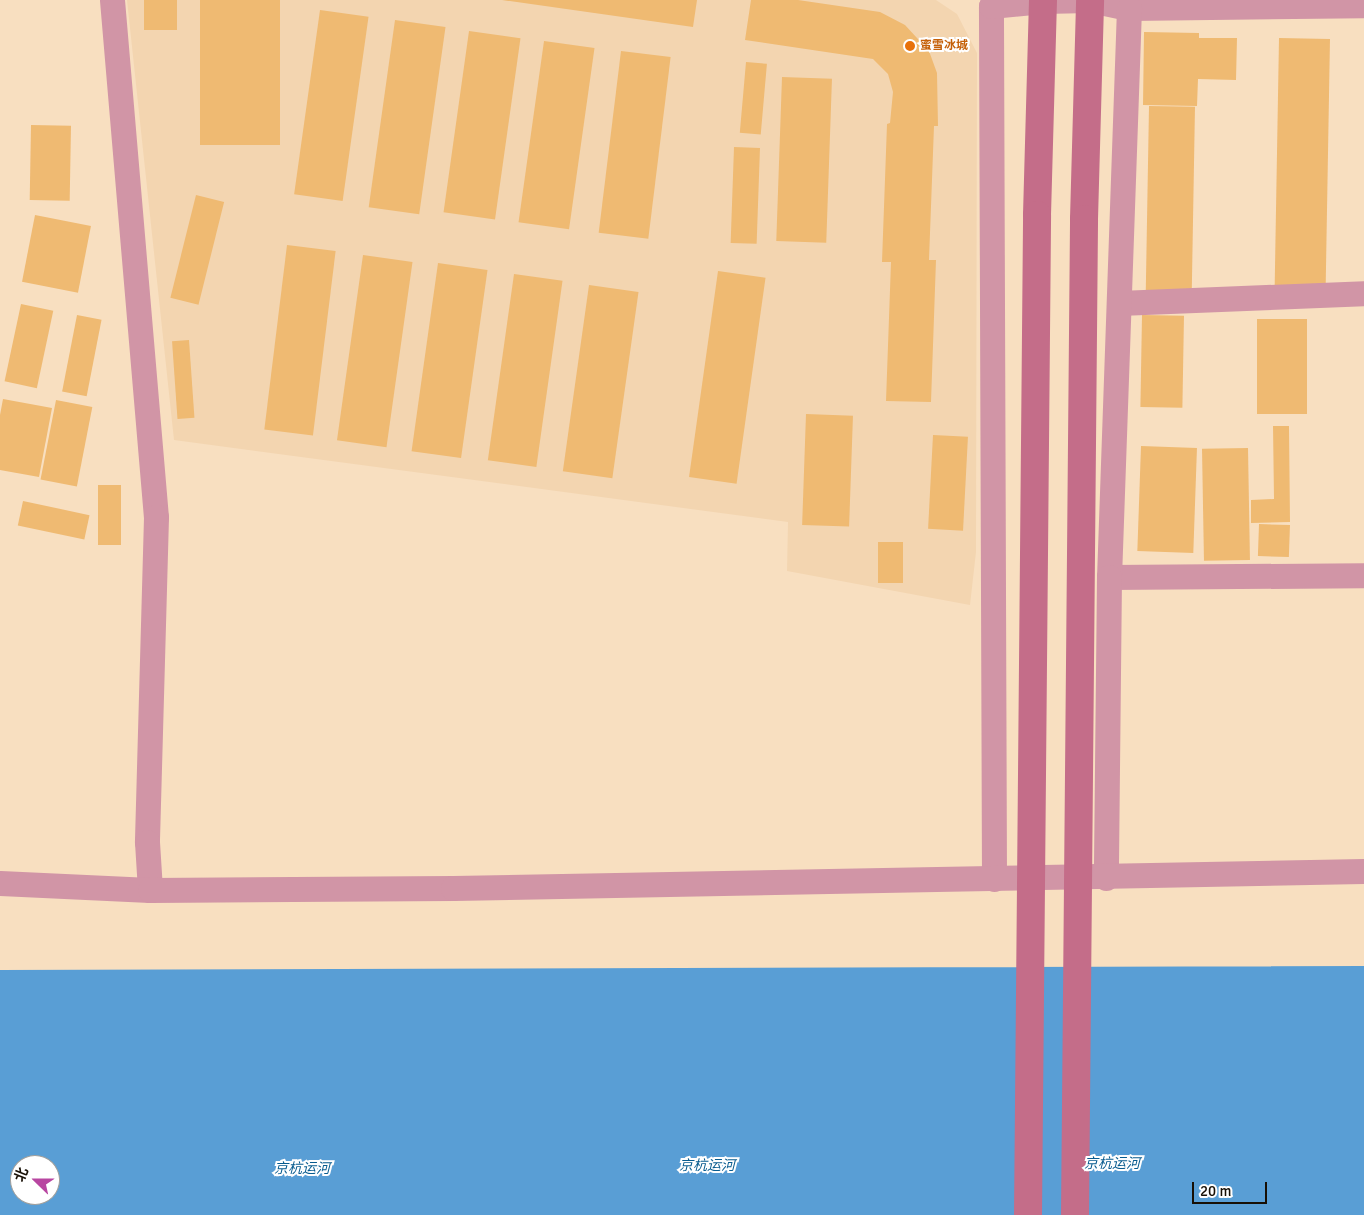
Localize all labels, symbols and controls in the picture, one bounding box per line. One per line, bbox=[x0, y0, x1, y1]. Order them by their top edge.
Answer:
place label: 蜜雪冰城 bbox=[920, 39, 968, 53]
marker: 蜜雪冰城 bbox=[904, 40, 916, 52]
north arrow bbox=[10, 1155, 60, 1205]
water label: 京杭运河 bbox=[1084, 1156, 1140, 1172]
water label: 京杭运河 bbox=[679, 1158, 735, 1174]
water label: 京杭运河 bbox=[274, 1161, 330, 1177]
text: 北 bbox=[11, 1165, 32, 1184]
scale bar bbox=[1194, 1172, 1269, 1204]
text: 20 m bbox=[1200, 1182, 1231, 1200]

